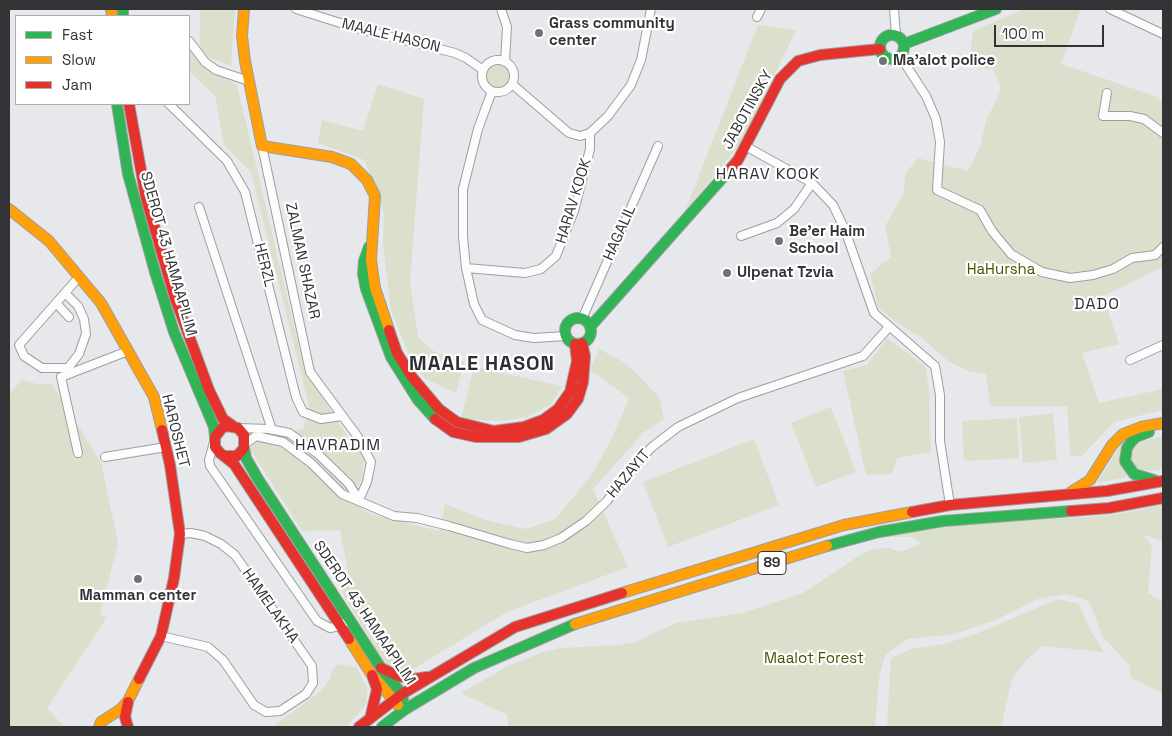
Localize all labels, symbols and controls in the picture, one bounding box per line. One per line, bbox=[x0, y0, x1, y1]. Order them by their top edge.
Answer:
legend bbox=[15, 15, 190, 105]
street label: MAALE HASON bbox=[340, 15, 442, 57]
place label: Grass community center bbox=[549, 15, 675, 50]
scale bar bbox=[997, 15, 1107, 47]
text: 100 m bbox=[1002, 24, 1044, 43]
text: Fast bbox=[62, 25, 93, 44]
marker: Grass community center bbox=[533, 27, 545, 39]
text: Slow bbox=[62, 50, 96, 69]
place label: Ma'alot police bbox=[893, 52, 995, 70]
marker: Ma'alot police bbox=[877, 55, 889, 67]
street label: JABOTINSKY bbox=[719, 67, 777, 153]
text: Jam bbox=[62, 75, 92, 94]
street label: HARAV KOOK bbox=[552, 156, 596, 246]
district label: HARAV KOOK bbox=[715, 165, 821, 185]
street label: SDEROT 43 HAMAAPILIM bbox=[136, 170, 200, 338]
street label: ZALMAN SHAZAR bbox=[281, 201, 323, 321]
street label: HAGALIL bbox=[600, 203, 640, 263]
place label: Be'er Haim School bbox=[789, 223, 865, 258]
marker: Be'er Haim School bbox=[773, 235, 785, 247]
street label: HERZL bbox=[250, 241, 278, 289]
park label: HaHursha bbox=[967, 261, 1035, 279]
place label: Ulpenat Tzvia bbox=[737, 264, 834, 282]
marker: Ulpenat Tzvia bbox=[721, 267, 733, 279]
district label: DADO bbox=[1074, 295, 1120, 315]
district label: MAALE HASON bbox=[408, 353, 556, 377]
street label: HAROSHET bbox=[157, 392, 193, 470]
district label: HAVRADIM bbox=[294, 436, 382, 456]
street label: HAZAYIT bbox=[604, 446, 654, 502]
street label: SDEROT 43 HAMAAPILIM bbox=[309, 537, 419, 689]
road number: 89 bbox=[758, 552, 786, 574]
street label: HAMELAKHA bbox=[238, 565, 302, 647]
marker: Mamman center bbox=[132, 573, 144, 585]
place label: Mamman center bbox=[80, 587, 196, 605]
park label: Maalot Forest bbox=[764, 650, 864, 668]

